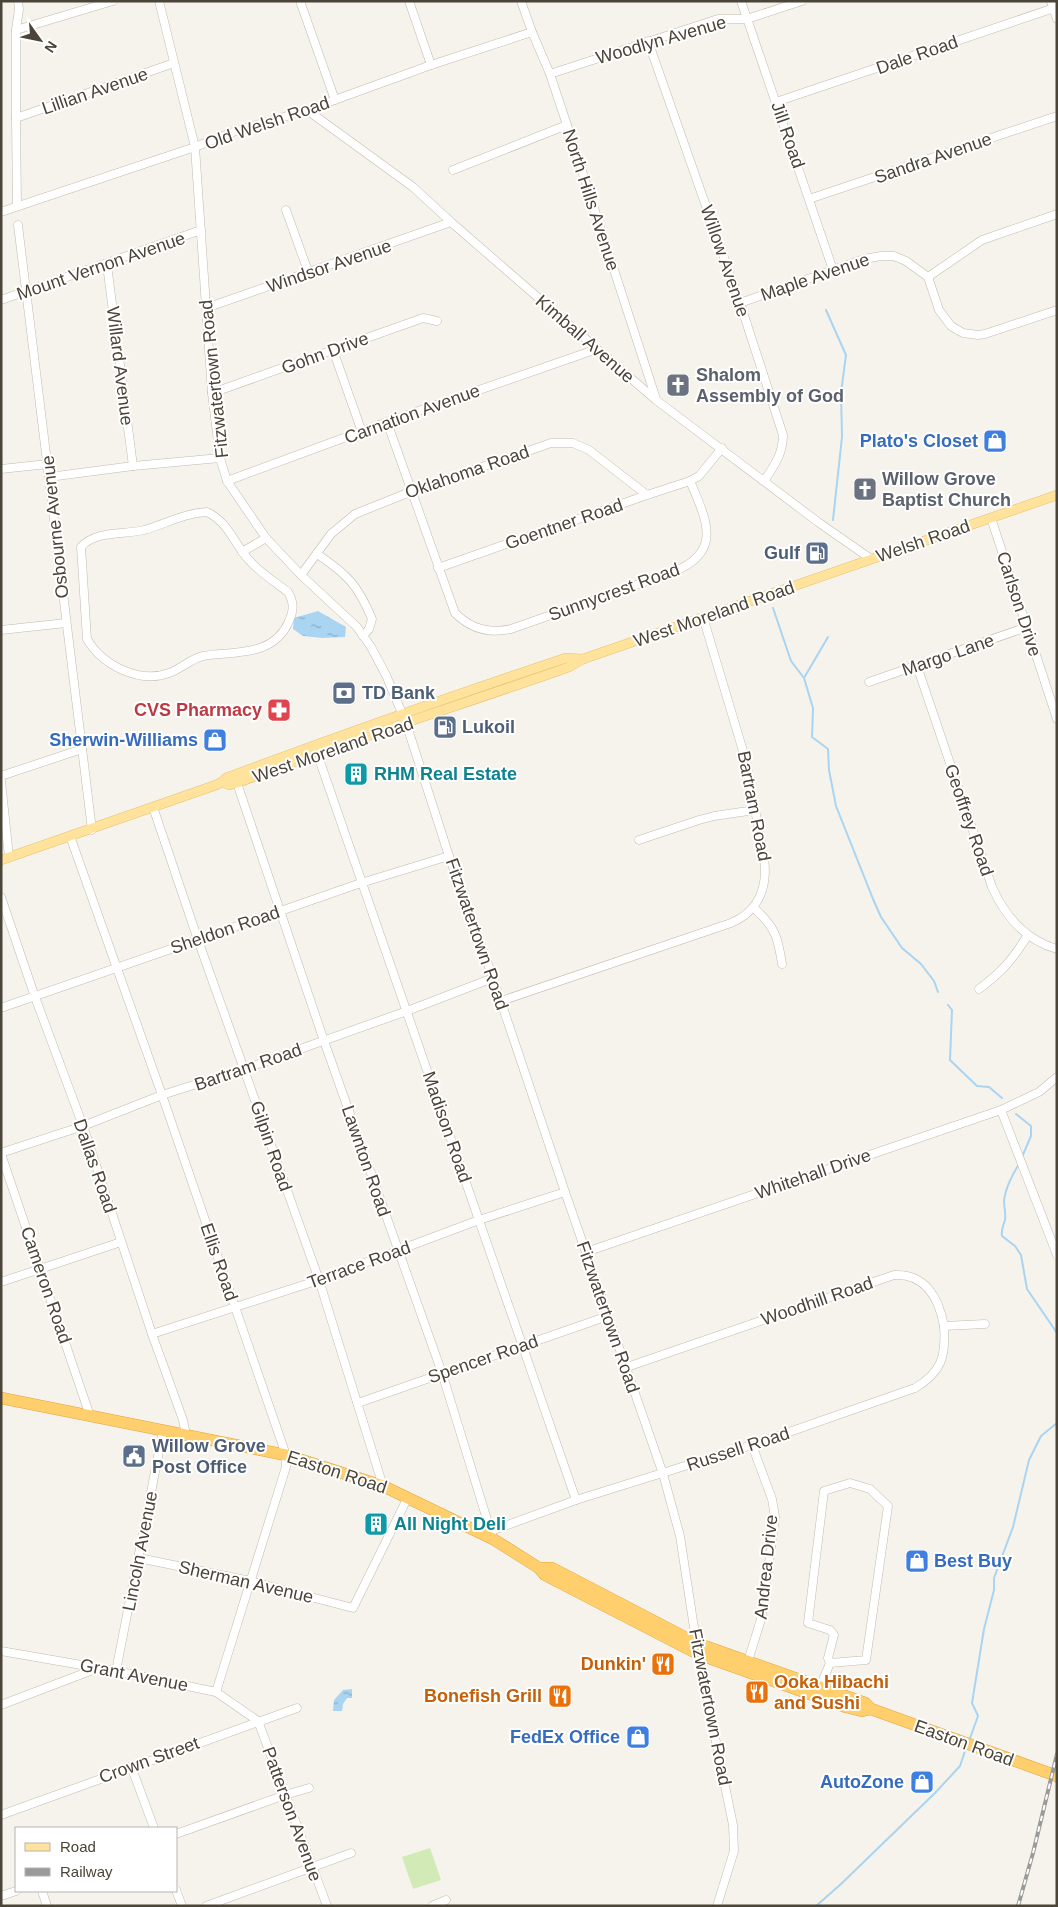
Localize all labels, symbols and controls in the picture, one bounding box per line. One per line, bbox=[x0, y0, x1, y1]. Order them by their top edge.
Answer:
street label: Woodlyn Avenue bbox=[594, 12, 728, 68]
north arrow bbox=[15, 15, 65, 65]
street label: Dale Road bbox=[874, 32, 960, 78]
text: N bbox=[41, 38, 60, 56]
street label: Lillian Avenue bbox=[39, 64, 151, 118]
street label: Old Welsh Road bbox=[202, 92, 332, 154]
street label: Jill Road bbox=[767, 99, 809, 171]
street label: North Hills Avenue bbox=[559, 127, 623, 273]
street label: Sandra Avenue bbox=[872, 129, 994, 187]
street label: Willow Avenue bbox=[697, 203, 753, 319]
street label: Mount Vernon Avenue bbox=[14, 228, 188, 304]
street label: Windsor Avenue bbox=[264, 235, 394, 297]
street label: Maple Avenue bbox=[758, 249, 872, 305]
street label: Kimball Avenue bbox=[532, 291, 638, 387]
street label: Fitzwatertown Road bbox=[196, 299, 232, 459]
street label: Willard Avenue bbox=[103, 305, 137, 427]
street label: Gohn Drive bbox=[279, 328, 371, 378]
place label: Shalom Assembly of God bbox=[696, 365, 844, 406]
church icon: Shalom Assembly of God bbox=[665, 372, 691, 398]
street label: Carnation Avenue bbox=[341, 380, 483, 448]
shop icon: Plato's Closet bbox=[982, 428, 1008, 454]
place label: Plato's Closet bbox=[860, 431, 978, 451]
street label: Oklahoma Road bbox=[402, 441, 532, 503]
street label: Osbourne Avenue bbox=[38, 454, 72, 600]
place label: Willow Grove Baptist Church bbox=[882, 469, 1011, 510]
church icon: Willow Grove Baptist Church bbox=[852, 476, 878, 502]
street label: Goentner Road bbox=[503, 495, 625, 553]
street label: Welsh Road bbox=[874, 516, 972, 566]
fuel station icon: Gulf bbox=[804, 540, 830, 566]
place label: Gulf bbox=[764, 543, 801, 563]
street label: Carlson Drive bbox=[993, 549, 1045, 659]
street label: Sunnycrest Road bbox=[546, 559, 682, 625]
street label: West Moreland Road bbox=[631, 577, 797, 651]
street label: Margo Lane bbox=[899, 630, 997, 680]
bank icon: TD Bank bbox=[331, 680, 357, 706]
place label: TD Bank bbox=[362, 683, 436, 703]
pharmacy icon: CVS Pharmacy bbox=[266, 697, 292, 723]
place label: CVS Pharmacy bbox=[134, 700, 262, 720]
street label: West Moreland Road bbox=[250, 713, 416, 787]
fuel station icon: Lukoil bbox=[432, 714, 458, 740]
place label: Lukoil bbox=[462, 717, 515, 737]
shop icon: Sherwin-Williams bbox=[202, 727, 228, 753]
place label: Sherwin-Williams bbox=[49, 730, 198, 750]
street label: Bartram Road bbox=[733, 749, 775, 863]
building icon: RHM Real Estate bbox=[343, 761, 369, 787]
street label: Geoffrey Road bbox=[941, 762, 997, 878]
place label: RHM Real Estate bbox=[374, 764, 517, 784]
street label: Fitzwatertown Road bbox=[442, 856, 512, 1012]
street label: Sheldon Road bbox=[168, 902, 282, 958]
street label: Bartram Road bbox=[192, 1039, 304, 1095]
street label: Madison Road bbox=[419, 1069, 475, 1185]
street label: Gilpin Road bbox=[246, 1098, 296, 1194]
street label: Lawnton Road bbox=[338, 1103, 394, 1219]
street label: Dallas Road bbox=[70, 1116, 120, 1216]
street label: Whitehall Drive bbox=[753, 1145, 873, 1203]
street label: Ellis Road bbox=[196, 1220, 242, 1304]
street label: Cameron Road bbox=[17, 1224, 75, 1346]
street label: Terrace Road bbox=[305, 1237, 413, 1293]
street label: Fitzwatertown Road bbox=[573, 1239, 643, 1395]
street label: Woodhill Road bbox=[759, 1273, 875, 1329]
street label: Spencer Road bbox=[425, 1331, 541, 1387]
street label: Russell Road bbox=[684, 1423, 792, 1475]
place label: Willow Grove Post Office bbox=[152, 1436, 266, 1477]
public building icon: Willow Grove Post Office bbox=[121, 1443, 147, 1469]
street label: Easton Road bbox=[284, 1446, 390, 1498]
street label: Lincoln Avenue bbox=[119, 1489, 161, 1613]
building icon: All Night Deli bbox=[363, 1511, 389, 1537]
place label: All Night Deli bbox=[394, 1514, 506, 1534]
street label: Andrea Drive bbox=[751, 1514, 781, 1620]
shop icon: Best Buy bbox=[904, 1548, 930, 1574]
place label: Best Buy bbox=[934, 1551, 1012, 1571]
street label: Sherman Avenue bbox=[177, 1557, 315, 1607]
street label: Fitzwatertown Road bbox=[685, 1627, 735, 1787]
restaurant icon: Dunkin' bbox=[650, 1651, 676, 1677]
place label: Dunkin' bbox=[581, 1654, 646, 1674]
street label: Grant Avenue bbox=[78, 1655, 190, 1695]
place label: Ooka Hibachi and Sushi bbox=[774, 1672, 889, 1713]
restaurant icon: Ooka Hibachi and Sushi bbox=[744, 1679, 770, 1705]
restaurant icon: Bonefish Grill bbox=[547, 1683, 573, 1709]
place label: Bonefish Grill bbox=[424, 1686, 542, 1706]
street label: Easton Road bbox=[912, 1716, 1016, 1770]
shop icon: FedEx Office bbox=[625, 1724, 651, 1750]
place label: FedEx Office bbox=[510, 1727, 620, 1747]
street label: Crown Street bbox=[96, 1733, 202, 1787]
street label: Patterson Avenue bbox=[258, 1744, 326, 1884]
shop icon: AutoZone bbox=[909, 1769, 935, 1795]
place label: AutoZone bbox=[820, 1772, 904, 1792]
legend bbox=[15, 1827, 178, 1892]
text: Road bbox=[60, 1838, 96, 1855]
text: Railway bbox=[60, 1863, 113, 1880]

